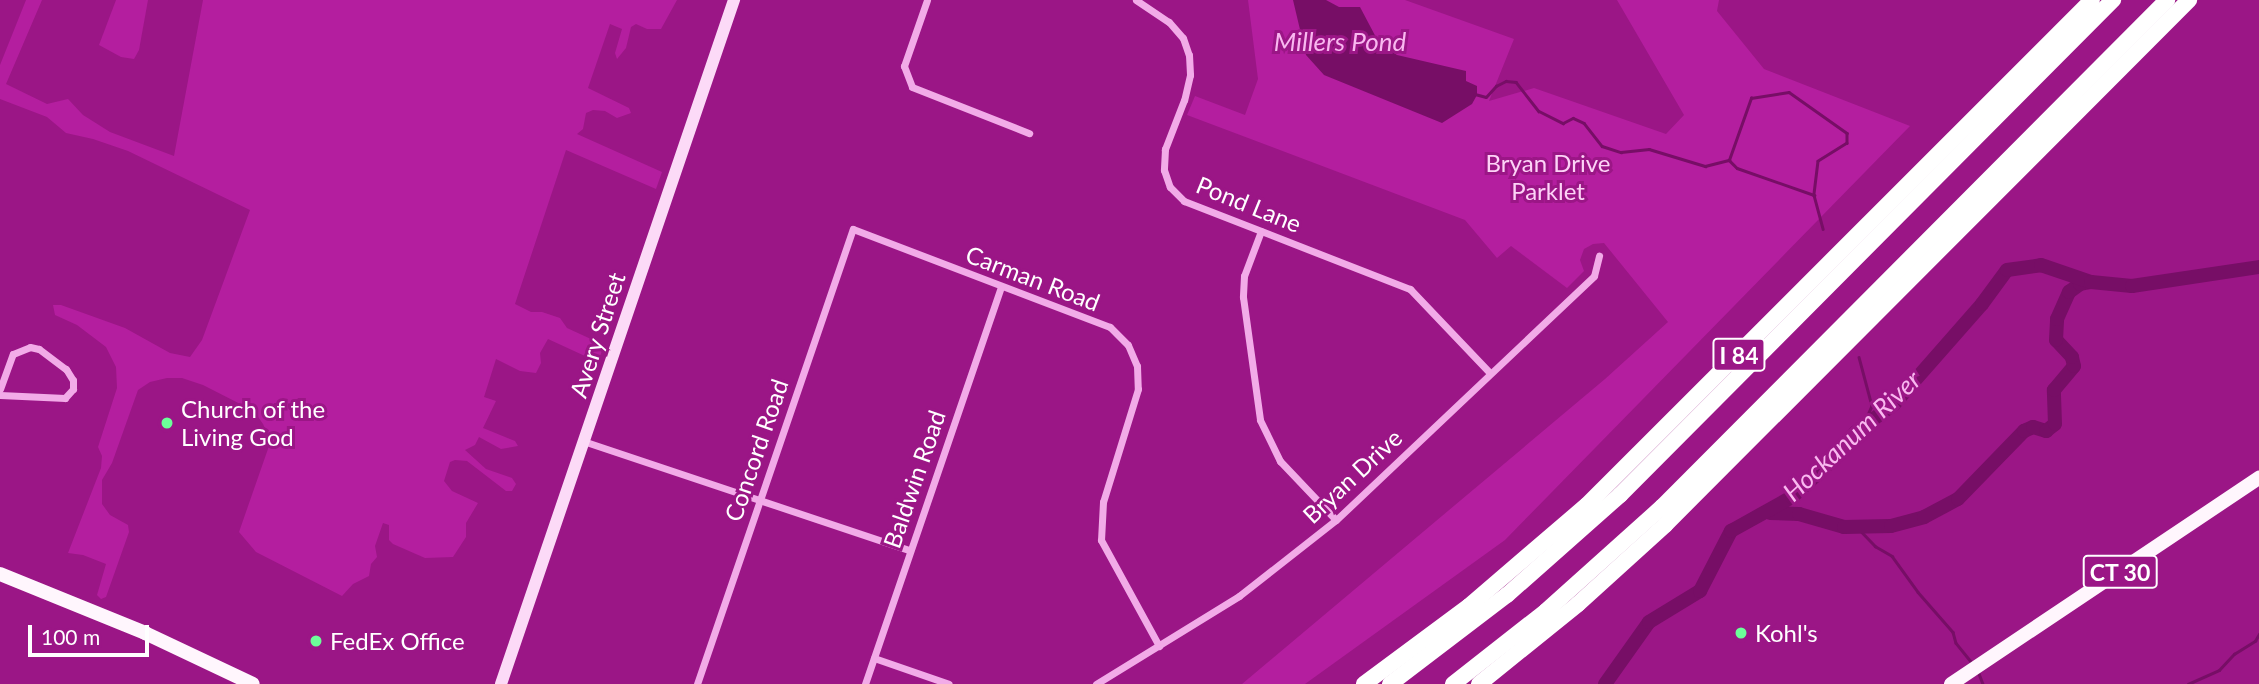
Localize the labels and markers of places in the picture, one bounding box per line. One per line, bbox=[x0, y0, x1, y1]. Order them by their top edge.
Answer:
place label: Church of the Living God bbox=[181, 395, 326, 451]
marker: Church of the Living God bbox=[159, 415, 175, 431]
place label: Kohl's bbox=[1755, 619, 1818, 647]
marker: Kohl's bbox=[1733, 625, 1749, 641]
place label: FedEx Office bbox=[330, 627, 465, 655]
marker: FedEx Office bbox=[308, 633, 324, 649]

